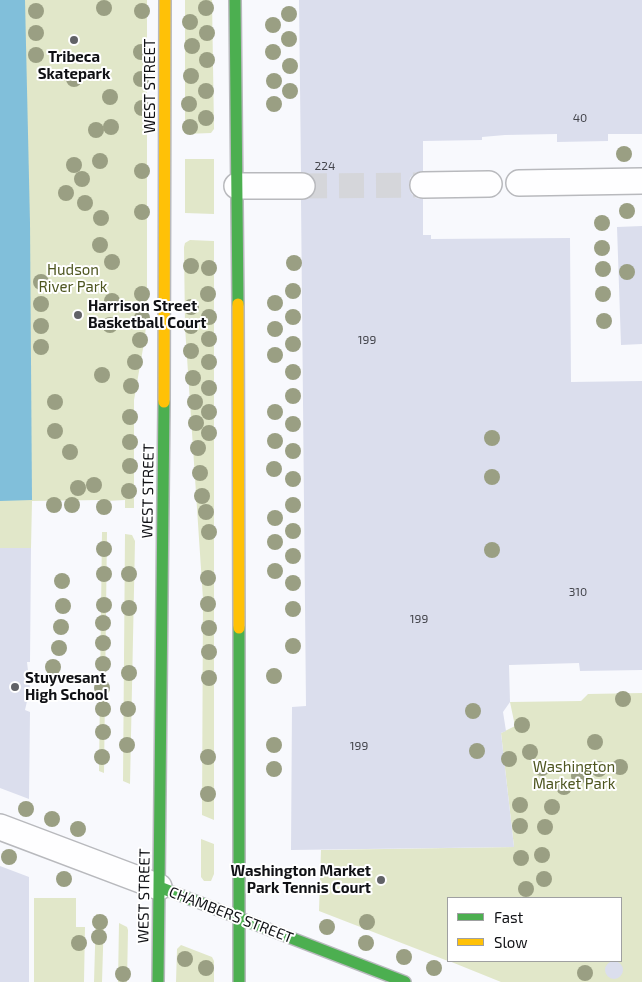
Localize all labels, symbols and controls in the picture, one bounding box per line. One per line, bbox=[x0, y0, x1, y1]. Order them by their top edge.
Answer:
marker: Tribeca Skatepark bbox=[68, 34, 80, 46]
street label: WEST STREET bbox=[141, 38, 159, 134]
place label: Tribeca Skatepark bbox=[38, 48, 110, 83]
house number: 40 bbox=[573, 111, 587, 125]
house number: 224 bbox=[315, 159, 335, 173]
park label: Hudson River Park bbox=[39, 261, 107, 296]
place label: Harrison Street Basketball Court bbox=[88, 297, 206, 332]
marker: Harrison Street Basketball Court bbox=[72, 309, 84, 321]
house number: 199 bbox=[358, 333, 376, 347]
street label: WEST STREET bbox=[138, 443, 158, 539]
house number: 310 bbox=[569, 585, 587, 599]
house number: 199 bbox=[410, 612, 428, 626]
place label: Stuyvesant High School bbox=[25, 669, 109, 704]
marker: Stuyvesant High School bbox=[9, 681, 21, 693]
house number: 199 bbox=[350, 739, 368, 753]
park label: Washington Market Park bbox=[533, 758, 615, 793]
street label: WEST STREET bbox=[134, 848, 154, 944]
place label: Washington Market Park Tennis Court bbox=[230, 862, 371, 897]
marker: Washington Market Park Tennis Court bbox=[375, 874, 387, 886]
street label: CHAMBERS STREET bbox=[166, 883, 296, 947]
legend bbox=[447, 897, 622, 962]
text: Fast bbox=[494, 908, 523, 926]
text: Slow bbox=[494, 933, 528, 951]

